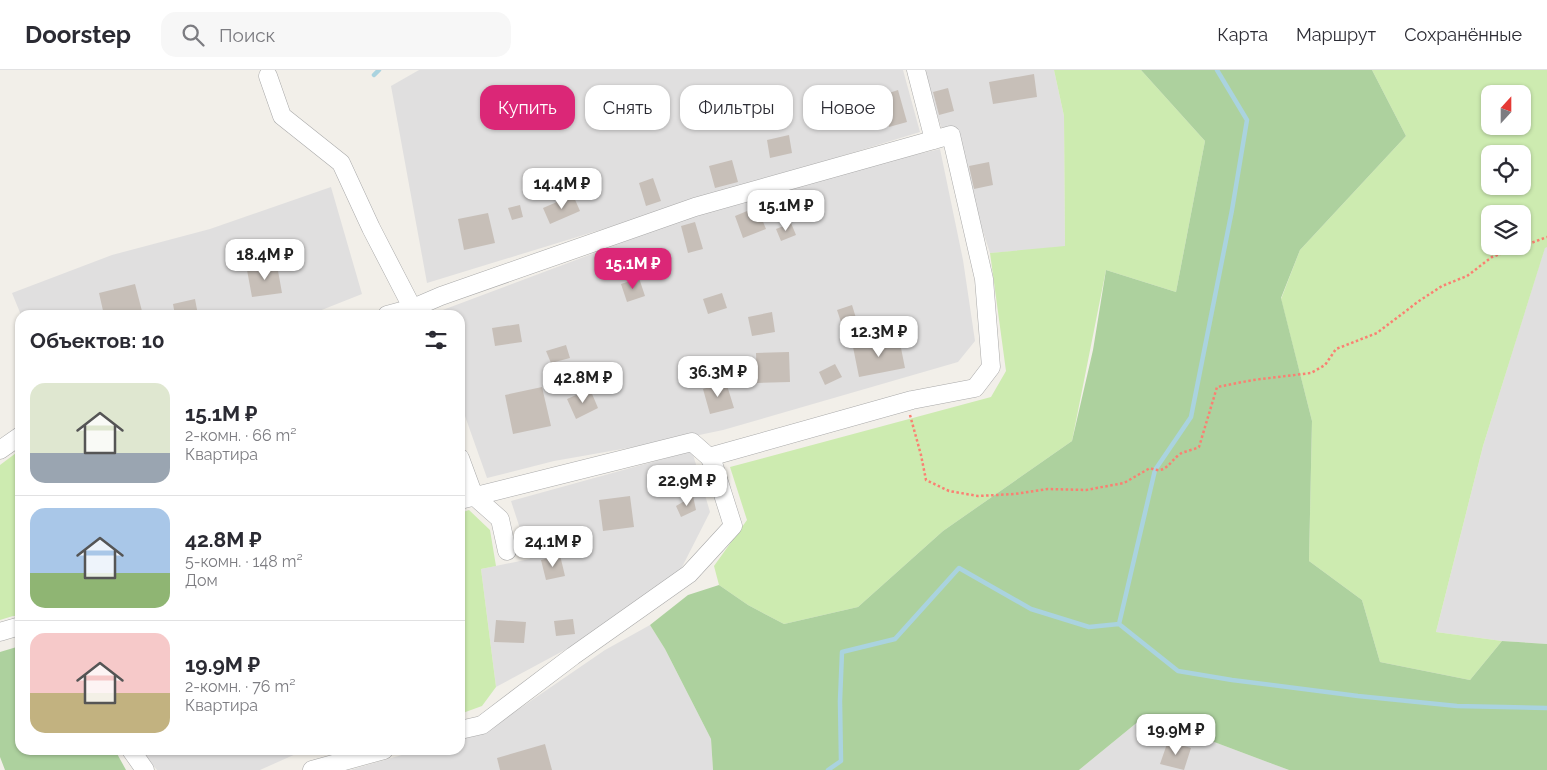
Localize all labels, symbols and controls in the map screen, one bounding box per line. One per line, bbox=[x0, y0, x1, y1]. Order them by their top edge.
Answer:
search box bbox=[161, 12, 511, 57]
text: Doorstep bbox=[25, 20, 131, 49]
icon: search bbox=[179, 21, 207, 49]
text: Поиск bbox=[219, 24, 275, 46]
text: Карта bbox=[1217, 24, 1268, 45]
text: Маршрут bbox=[1296, 24, 1376, 45]
text: Сохранённые bbox=[1404, 24, 1522, 45]
chip: Купить bbox=[480, 85, 575, 130]
chip: Снять bbox=[585, 85, 670, 130]
chip: Фильтры bbox=[680, 85, 793, 130]
chip: Новое bbox=[803, 85, 893, 130]
north arrow bbox=[1481, 85, 1531, 135]
map controls bbox=[1481, 85, 1531, 255]
button: locate bbox=[1481, 145, 1531, 195]
pin: 14.4M ₽ bbox=[516, 168, 608, 210]
text: 14.4M ₽ bbox=[534, 174, 590, 193]
pin: 15.1M ₽ bbox=[740, 190, 832, 232]
text: 15.1M ₽ bbox=[758, 196, 814, 215]
button: layers bbox=[1481, 205, 1531, 255]
pin: 18.4M ₽ bbox=[219, 238, 311, 281]
text: 18.4M ₽ bbox=[236, 245, 294, 264]
pin: 15.1M ₽ bbox=[587, 248, 679, 290]
text: 15.1M ₽ bbox=[605, 254, 661, 273]
pin: 12.3M ₽ bbox=[833, 316, 925, 358]
text: 12.3M ₽ bbox=[851, 322, 907, 341]
icon: filters bbox=[422, 326, 450, 354]
text: Объектов: 10 bbox=[30, 328, 165, 353]
pin: 36.3M ₽ bbox=[672, 356, 764, 398]
pin: 42.8M ₽ bbox=[537, 362, 629, 404]
text: 36.3M ₽ bbox=[689, 362, 747, 381]
text: 42.8M ₽ bbox=[554, 368, 612, 387]
text: 15.1M ₽ bbox=[185, 401, 258, 426]
icon: home bbox=[70, 403, 130, 463]
text: 2-комн. · 66 m² bbox=[185, 426, 297, 445]
text: Квартира bbox=[185, 445, 258, 464]
pin: 22.9M ₽ bbox=[641, 464, 733, 507]
text: 22.9M ₽ bbox=[658, 471, 716, 490]
pin: 24.1M ₽ bbox=[507, 526, 599, 568]
text: 42.8M ₽ bbox=[185, 527, 262, 552]
icon: home bbox=[70, 528, 130, 588]
text: 24.1M ₽ bbox=[525, 532, 581, 551]
text: 5-комн. · 148 m² bbox=[185, 552, 303, 571]
text: Дом bbox=[185, 571, 218, 590]
text: 19.9M ₽ bbox=[185, 652, 260, 677]
icon: home bbox=[70, 653, 130, 713]
text: 2-комн. · 76 m² bbox=[185, 677, 295, 696]
text: Квартира bbox=[185, 696, 258, 715]
pin: 19.9M ₽ bbox=[1130, 714, 1222, 756]
text: 19.9M ₽ bbox=[1147, 720, 1205, 739]

